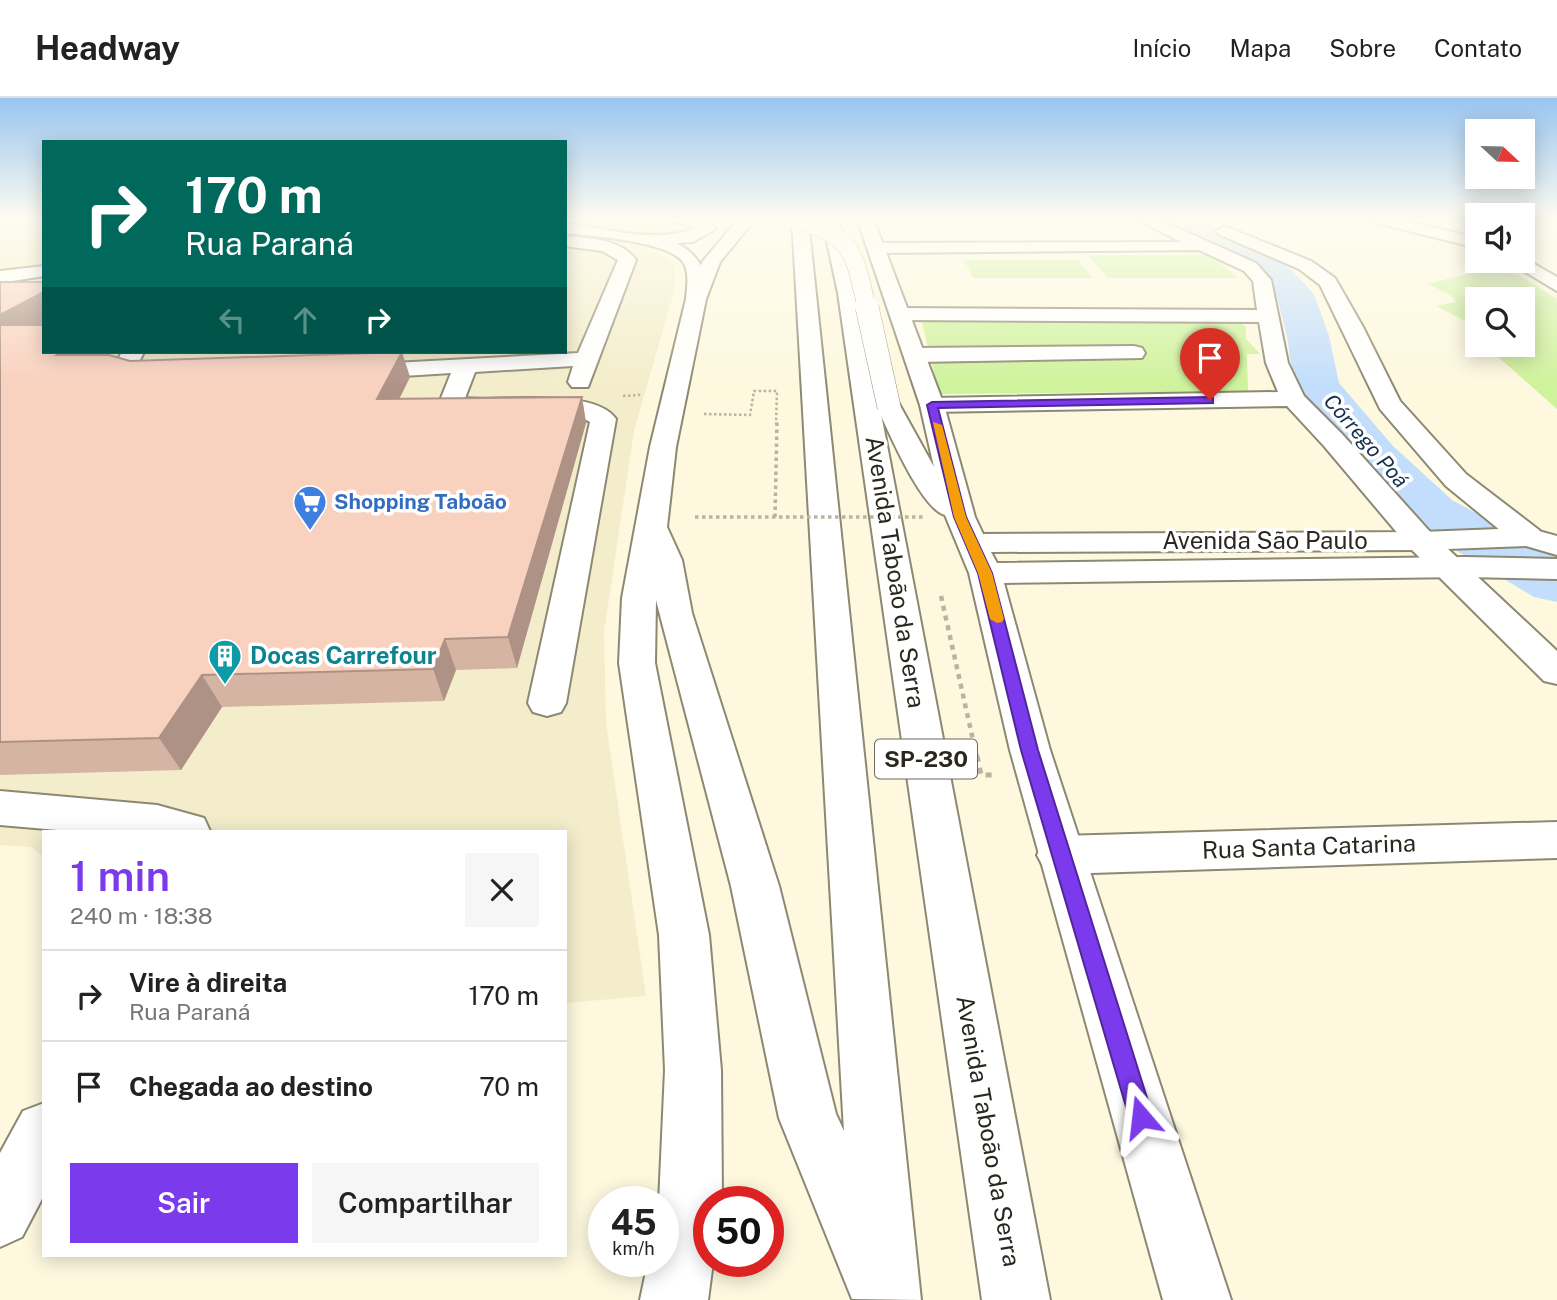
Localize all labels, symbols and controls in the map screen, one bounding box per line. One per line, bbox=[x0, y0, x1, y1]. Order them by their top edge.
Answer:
text: Headway bbox=[35, 29, 180, 67]
text: Início bbox=[1133, 34, 1191, 62]
text: Mapa bbox=[1229, 34, 1291, 62]
text: Sobre bbox=[1329, 34, 1396, 62]
text: Contato bbox=[1434, 34, 1522, 62]
north arrow bbox=[1465, 119, 1535, 189]
map controls bbox=[1465, 119, 1535, 357]
text: 170 m bbox=[185, 166, 323, 224]
icon: right bbox=[70, 168, 161, 259]
button: sound bbox=[1465, 203, 1535, 273]
text: Rua Paraná bbox=[185, 225, 354, 262]
button: search bbox=[1465, 287, 1535, 357]
icon: left bbox=[213, 301, 251, 339]
icon: ahead bbox=[286, 301, 324, 339]
icon: right bbox=[359, 301, 397, 339]
pin bbox=[1180, 328, 1240, 400]
icon: arrive bbox=[1191, 339, 1229, 377]
water label: Córrego Poá bbox=[1319, 389, 1414, 493]
street label: Avenida Taboão da Serra bbox=[861, 434, 931, 710]
supermarket icon: Shopping Taboão bbox=[291, 483, 329, 532]
place label: Shopping Taboão bbox=[334, 489, 507, 514]
street label: Avenida São Paulo bbox=[1162, 526, 1368, 554]
building icon: Docas Carrefour bbox=[206, 637, 244, 686]
place label: Docas Carrefour bbox=[250, 641, 437, 669]
road number: SP-230 bbox=[875, 740, 977, 778]
street label: Rua Santa Catarina bbox=[1201, 828, 1417, 864]
text: 1 min bbox=[70, 851, 170, 900]
button: close bbox=[465, 853, 539, 927]
text: 240 m · 18:38 bbox=[70, 902, 213, 929]
text: Vire à direita bbox=[129, 967, 287, 998]
icon: right bbox=[70, 977, 108, 1015]
text: 170 m bbox=[469, 980, 539, 1011]
street label: Avenida Taboão da Serra bbox=[951, 993, 1027, 1269]
text: Rua Paraná bbox=[129, 998, 250, 1025]
icon: arrive bbox=[70, 1068, 108, 1106]
text: Chegada ao destino bbox=[129, 1071, 373, 1102]
text: 70 m bbox=[479, 1071, 539, 1102]
position arrow bbox=[1104, 1080, 1178, 1154]
button: Sair bbox=[70, 1163, 298, 1243]
button: Compartilhar bbox=[312, 1163, 539, 1243]
speed limit sign: 50 bbox=[693, 1186, 784, 1277]
text: 45 bbox=[610, 1202, 657, 1243]
text: km/h bbox=[612, 1238, 655, 1259]

